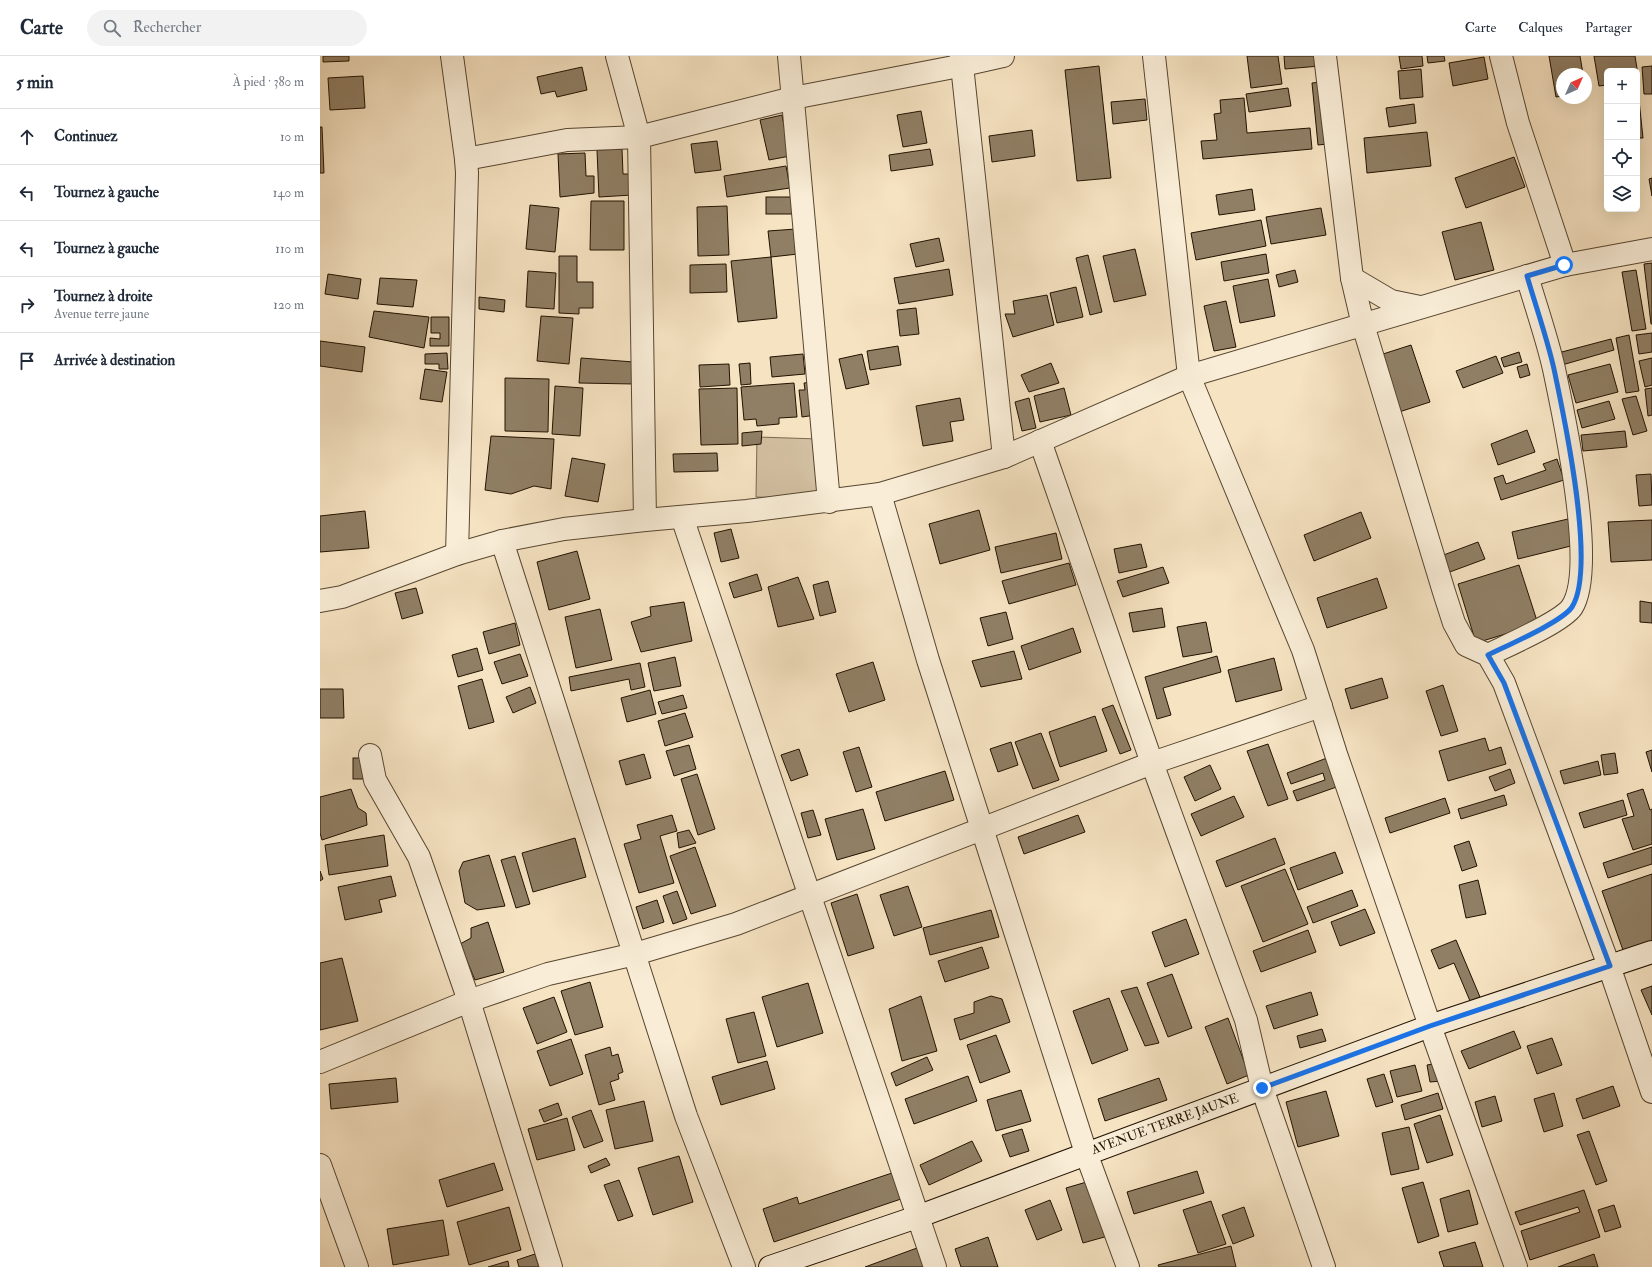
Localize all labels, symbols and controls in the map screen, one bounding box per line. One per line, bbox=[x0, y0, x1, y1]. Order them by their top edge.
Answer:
search box bbox=[87, 10, 367, 46]
text: Carte bbox=[20, 16, 63, 40]
icon: search bbox=[101, 17, 123, 39]
text: Rechercher bbox=[133, 18, 201, 37]
text: Carte bbox=[1465, 19, 1496, 36]
text: Calques bbox=[1518, 19, 1563, 36]
text: Partager bbox=[1585, 19, 1632, 36]
north arrow bbox=[1556, 68, 1592, 104]
map controls bbox=[1604, 68, 1640, 212]
button: + bbox=[1604, 68, 1640, 104]
text: 5 min bbox=[16, 72, 54, 93]
text: À pied · 380 m bbox=[233, 74, 304, 90]
button: − bbox=[1604, 104, 1640, 140]
icon: ahead bbox=[16, 126, 38, 148]
text: Continuez bbox=[54, 127, 118, 146]
text: 10 m bbox=[280, 129, 304, 145]
button: locate bbox=[1604, 140, 1640, 176]
button: layers bbox=[1604, 176, 1640, 212]
icon: left bbox=[16, 182, 38, 204]
text: Tournez à gauche bbox=[54, 183, 159, 202]
text: 140 m bbox=[273, 185, 304, 201]
icon: left bbox=[16, 238, 38, 260]
text: Tournez à gauche bbox=[54, 239, 159, 258]
text: 110 m bbox=[275, 241, 304, 257]
route start bbox=[1555, 256, 1573, 274]
text: Tournez à droite bbox=[54, 287, 153, 306]
icon: right bbox=[16, 294, 38, 316]
text: 120 m bbox=[273, 297, 304, 313]
text: Avenue terre jaune bbox=[54, 306, 149, 322]
icon: arrive bbox=[16, 350, 38, 372]
text: Arrivée à destination bbox=[54, 351, 175, 370]
route end bbox=[1253, 1079, 1271, 1097]
street label: AVENUE TERRE JAUNE bbox=[1088, 1090, 1241, 1158]

